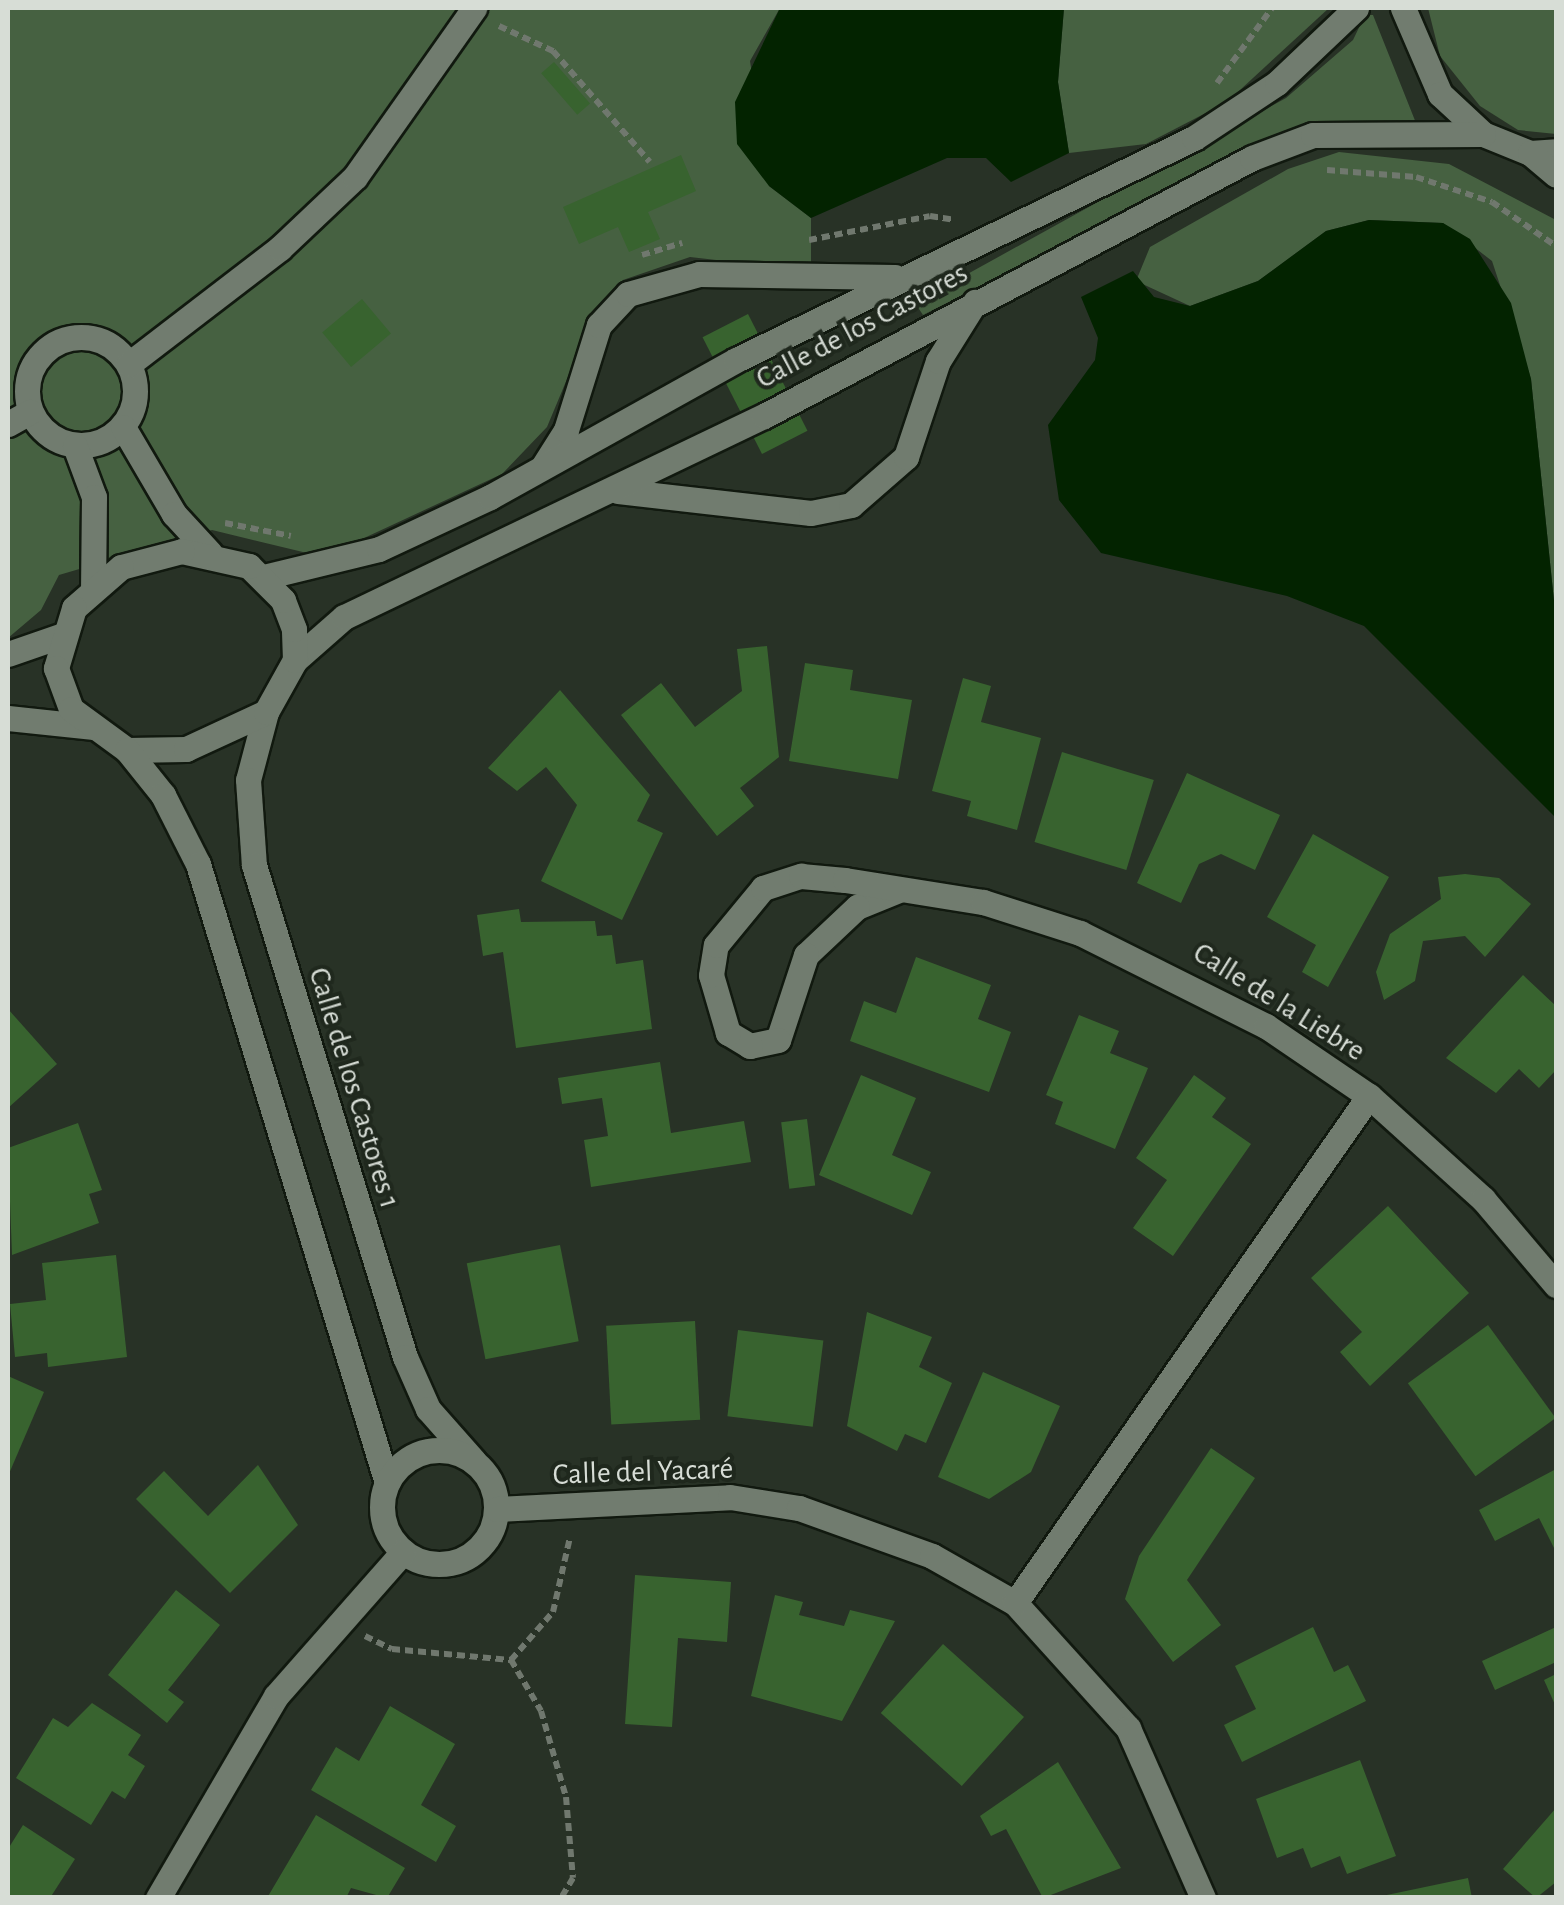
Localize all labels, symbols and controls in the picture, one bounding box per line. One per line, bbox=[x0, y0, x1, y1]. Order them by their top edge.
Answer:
street label: Calle de los Castores bbox=[750, 255, 974, 397]
street label: Calle de la Liebre bbox=[1186, 935, 1372, 1069]
street label: Calle de los Castores 1 bbox=[300, 963, 408, 1213]
street label: Calle del Yacaré bbox=[552, 1451, 734, 1493]

